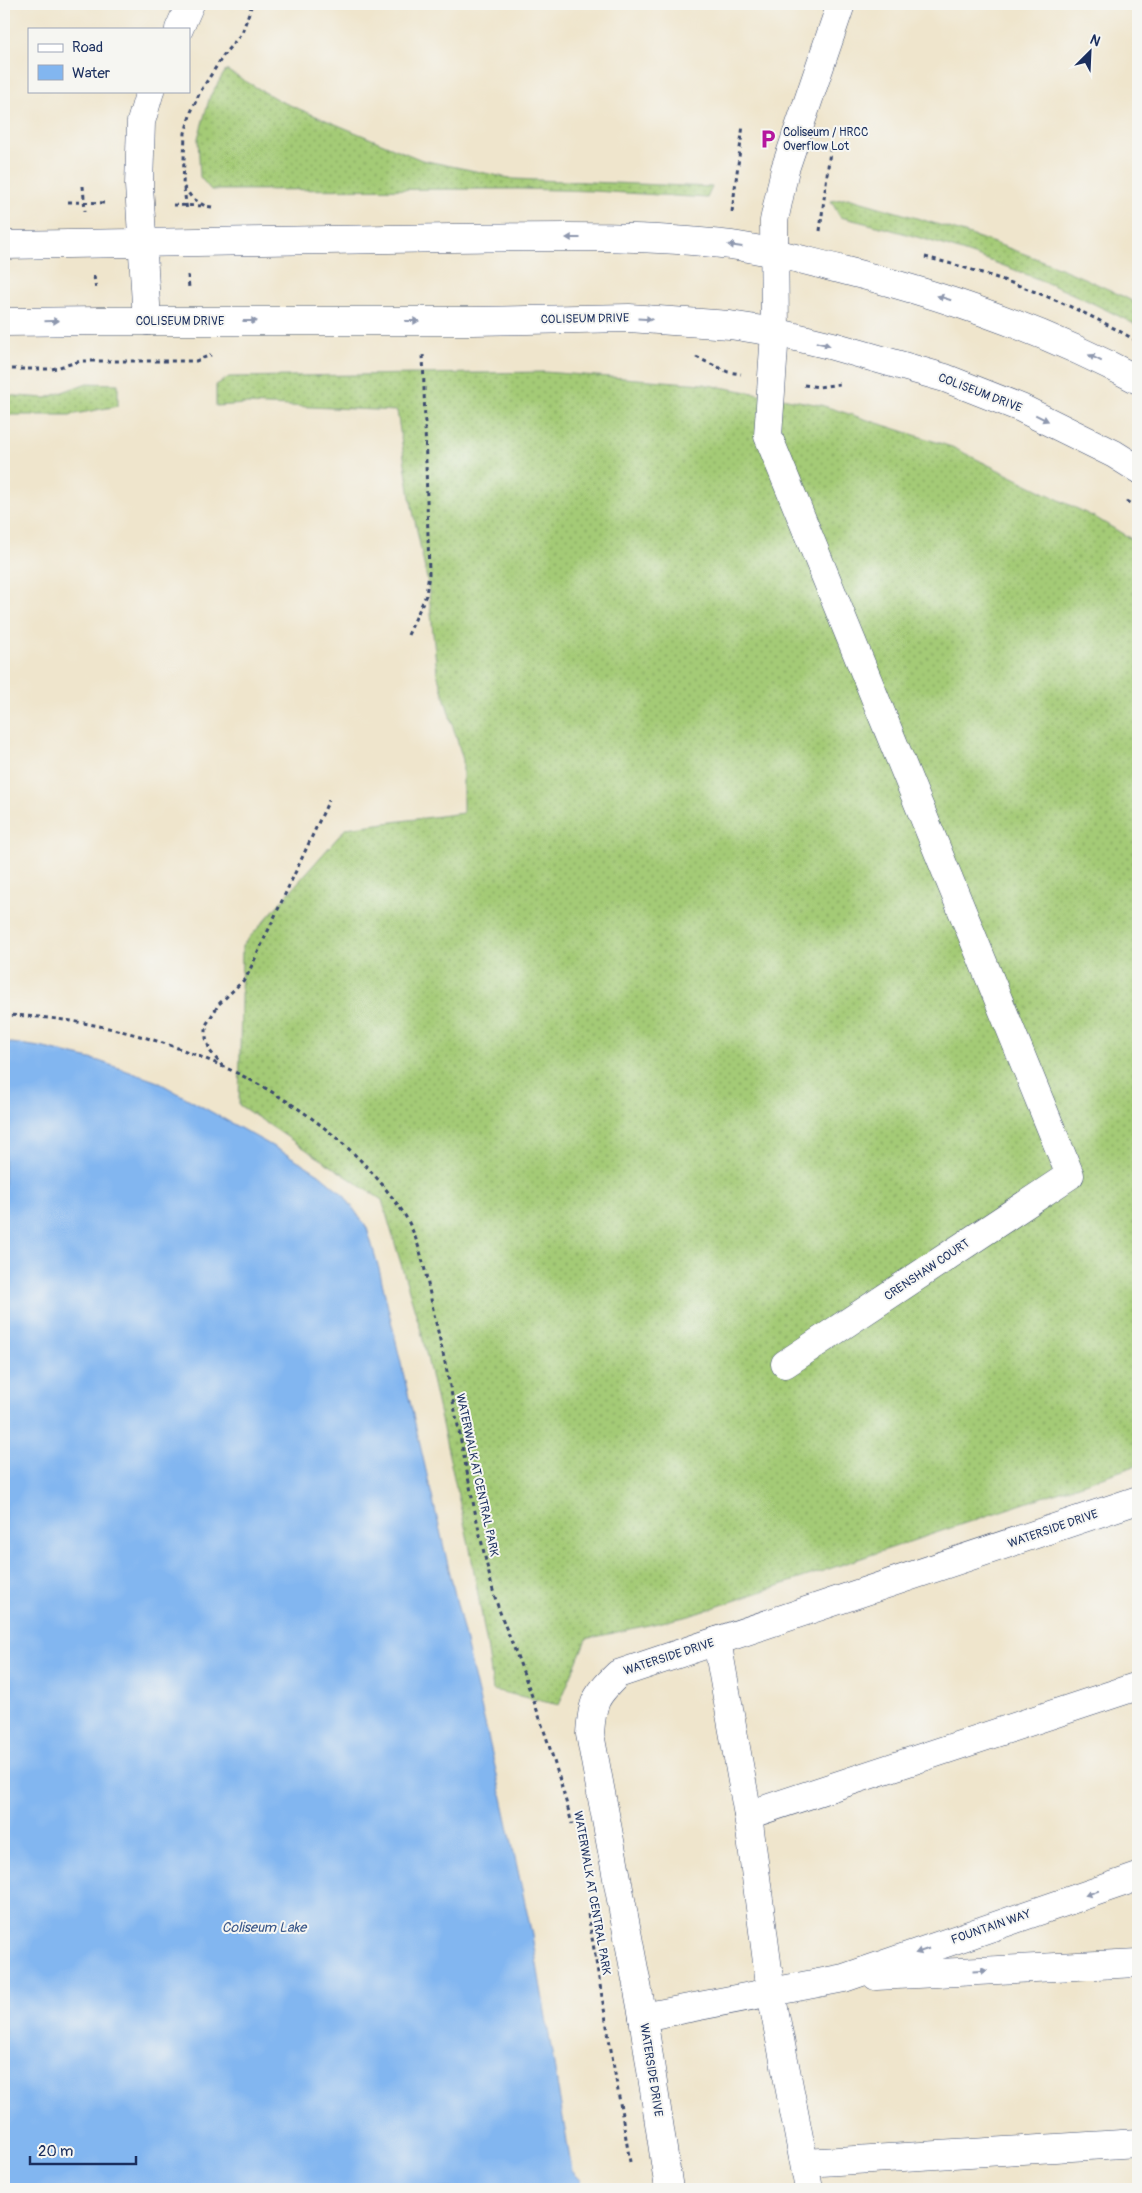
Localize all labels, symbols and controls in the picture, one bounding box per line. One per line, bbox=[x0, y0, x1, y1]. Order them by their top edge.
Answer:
legend bbox=[28, 28, 190, 92]
north arrow bbox=[1064, 28, 1114, 78]
text: N bbox=[1087, 31, 1103, 50]
text: Road bbox=[72, 38, 103, 57]
text: Water bbox=[72, 64, 111, 83]
place label: Coliseum / HRCC Overflow Lot bbox=[783, 125, 868, 154]
parking icon: Coliseum / HRCC Overflow Lot bbox=[757, 128, 779, 150]
one-way arrow bbox=[565, 234, 581, 242]
one-way arrow bbox=[727, 242, 743, 250]
one-way arrow bbox=[936, 293, 951, 301]
street label: COLISEUM DRIVE bbox=[541, 311, 629, 327]
street label: COLISEUM DRIVE bbox=[136, 314, 224, 329]
one-way arrow bbox=[637, 315, 653, 323]
one-way arrow bbox=[45, 317, 61, 325]
one-way arrow bbox=[242, 317, 258, 325]
one-way arrow bbox=[405, 317, 421, 325]
one-way arrow bbox=[815, 340, 830, 348]
one-way arrow bbox=[1087, 354, 1102, 363]
street label: COLISEUM DRIVE bbox=[936, 370, 1024, 416]
one-way arrow bbox=[1035, 415, 1049, 423]
street label: CRENSHAW COURT bbox=[882, 1236, 973, 1304]
street label: WATERWALK AT CENTRAL PARK bbox=[452, 1392, 502, 1558]
street label: WATERSIDE DRIVE bbox=[1006, 1507, 1100, 1551]
street label: WATERSIDE DRIVE bbox=[622, 1635, 716, 1679]
street label: WATERWALK AT CENTRAL PARK bbox=[570, 1810, 614, 1976]
one-way arrow bbox=[1084, 1889, 1099, 1897]
street label: FOUNTAIN WAY bbox=[949, 1906, 1033, 1948]
water label: Coliseum Lake bbox=[222, 1919, 308, 1936]
one-way arrow bbox=[914, 1947, 929, 1955]
one-way arrow bbox=[973, 1967, 989, 1975]
street label: WATERSIDE DRIVE bbox=[636, 2022, 666, 2118]
scale bar bbox=[30, 2133, 136, 2165]
text: 20 m bbox=[38, 2142, 73, 2161]

